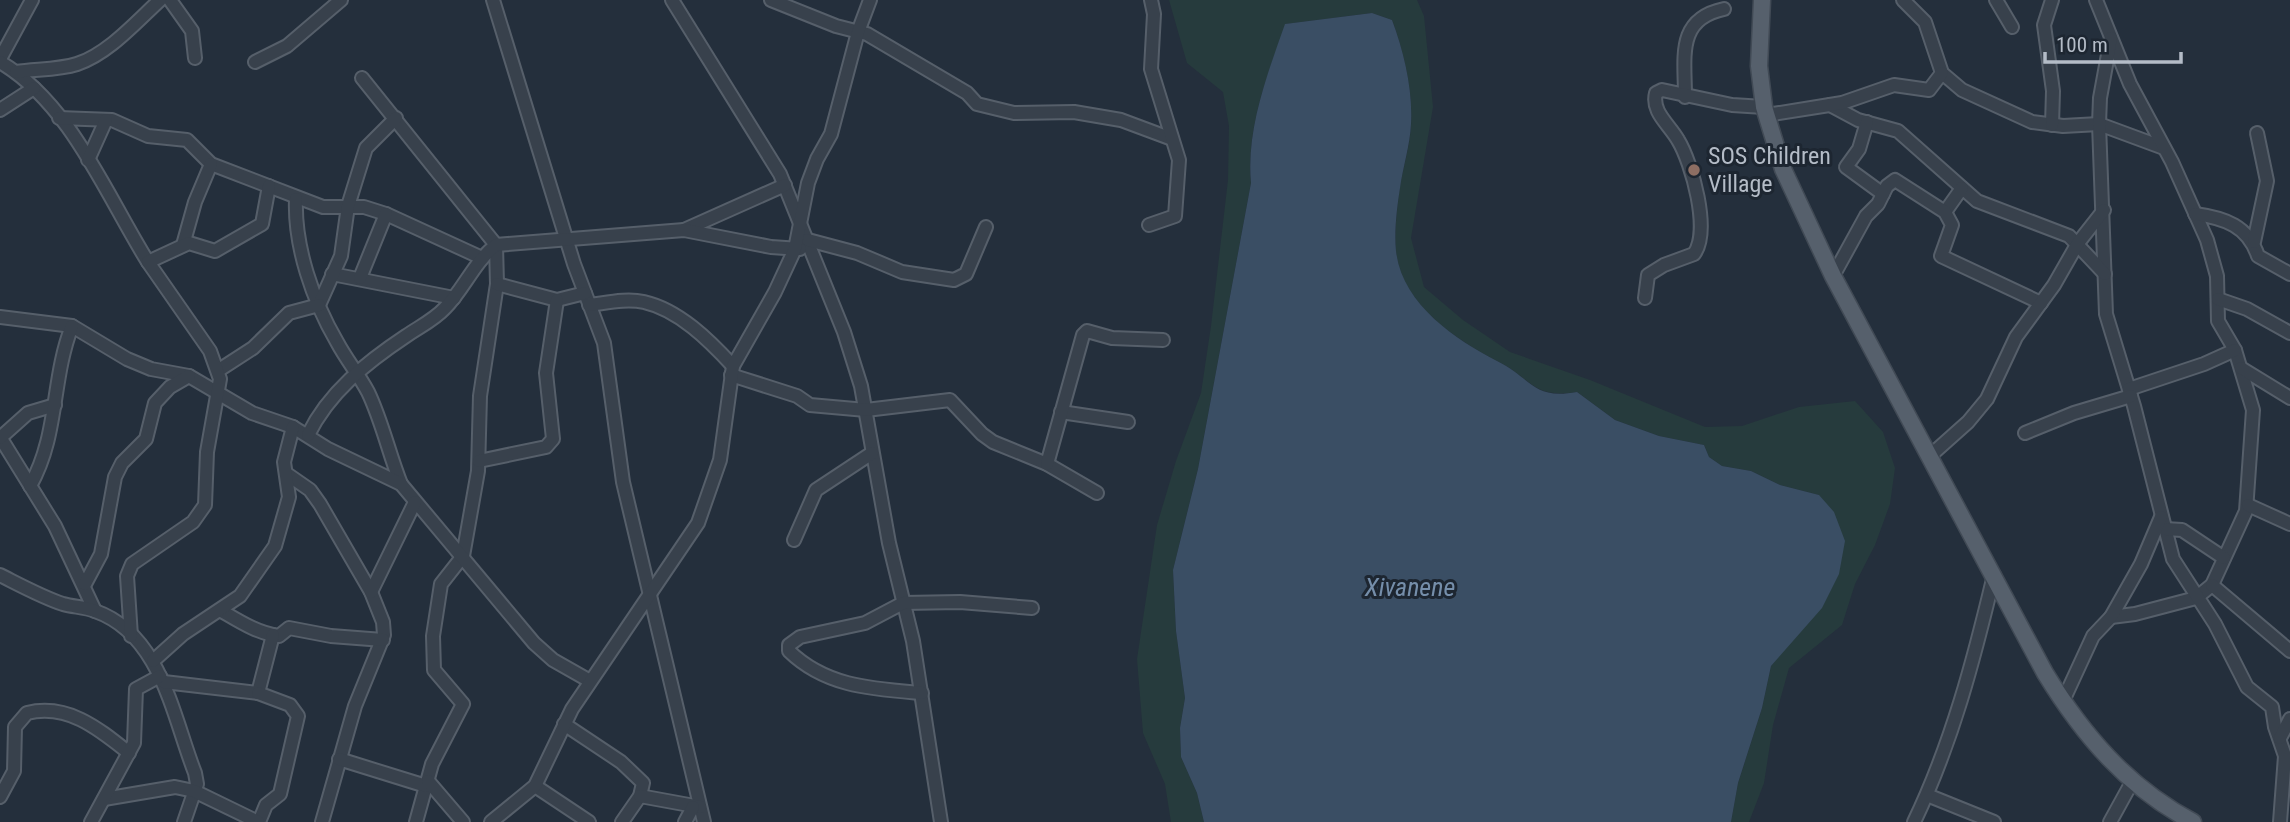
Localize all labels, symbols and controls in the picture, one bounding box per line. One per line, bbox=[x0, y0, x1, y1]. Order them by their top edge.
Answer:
scale bar bbox=[2045, 21, 2182, 65]
text: 100 m bbox=[2056, 33, 2108, 57]
place label: SOS Children Village bbox=[1708, 142, 1831, 198]
marker: SOS Children Village bbox=[1686, 162, 1702, 178]
water label: Xivanene bbox=[1364, 572, 1455, 602]

